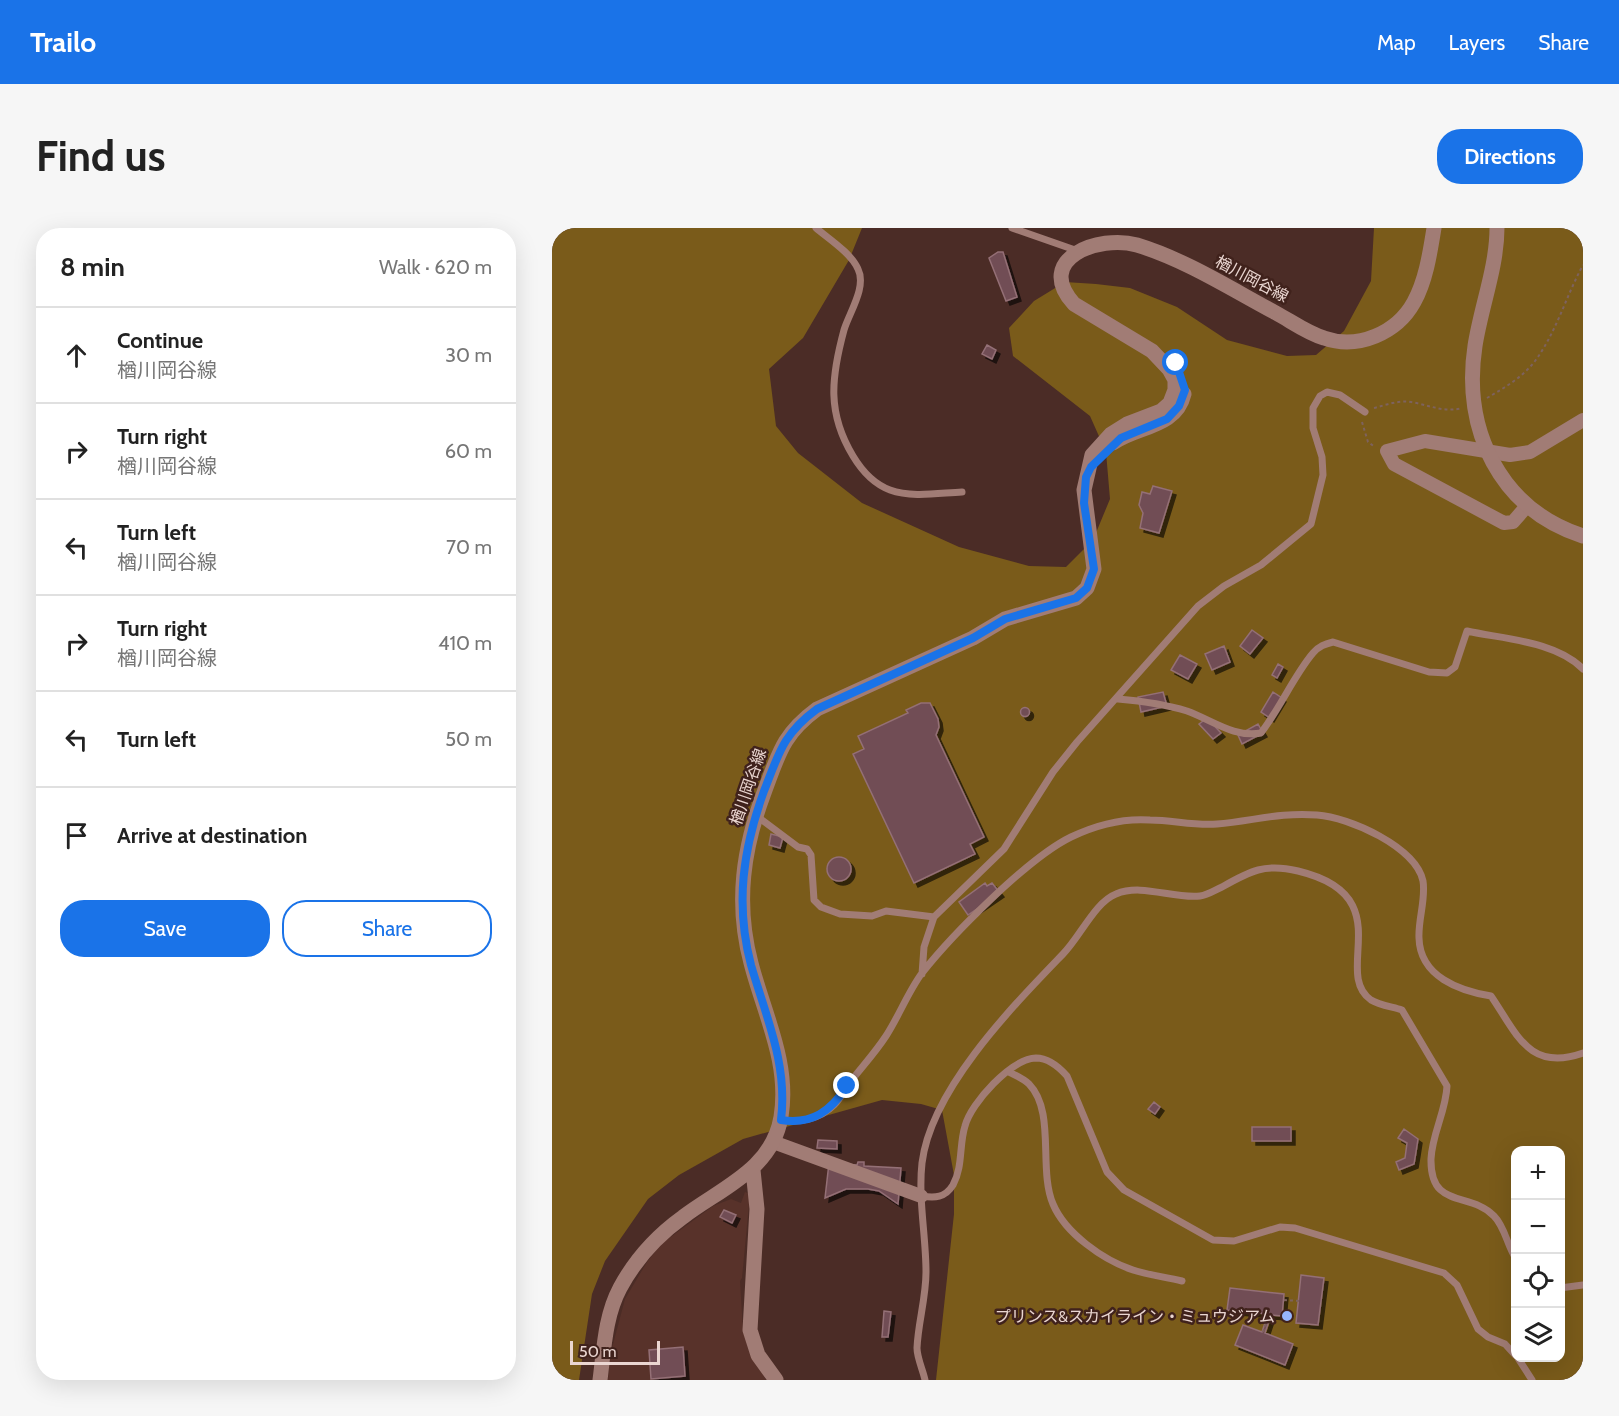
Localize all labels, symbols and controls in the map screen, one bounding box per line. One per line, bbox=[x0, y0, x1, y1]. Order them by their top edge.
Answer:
text: Trailo bbox=[30, 25, 96, 59]
text: Map bbox=[1377, 30, 1416, 55]
text: Layers bbox=[1449, 30, 1505, 55]
text: Share bbox=[1538, 30, 1589, 55]
button: Directions bbox=[1437, 129, 1583, 184]
text: Find us bbox=[36, 130, 165, 182]
text: 8 min bbox=[60, 251, 125, 283]
street label: 楢川岡谷線 bbox=[1212, 252, 1292, 306]
text: Walk · 620 m bbox=[379, 255, 492, 279]
text: Continue bbox=[117, 327, 203, 354]
icon: ahead bbox=[60, 339, 93, 372]
text: 30 m bbox=[445, 343, 492, 367]
route start bbox=[1162, 349, 1188, 375]
text: 楢川岡谷線 bbox=[117, 358, 217, 382]
text: Turn right bbox=[117, 423, 207, 450]
icon: right bbox=[60, 435, 93, 468]
text: 60 m bbox=[445, 439, 492, 463]
text: 楢川岡谷線 bbox=[117, 454, 217, 478]
text: Turn left bbox=[117, 519, 196, 546]
icon: left bbox=[60, 531, 93, 564]
text: 70 m bbox=[446, 535, 492, 559]
text: 楢川岡谷線 bbox=[117, 550, 217, 574]
text: Turn right bbox=[117, 615, 207, 642]
icon: right bbox=[60, 627, 93, 660]
text: 410 m bbox=[438, 631, 492, 655]
text: 楢川岡谷線 bbox=[117, 646, 217, 670]
icon: left bbox=[60, 723, 93, 756]
text: Turn left bbox=[117, 726, 196, 753]
text: 50 m bbox=[445, 727, 492, 751]
street label: 楢川岡谷線 bbox=[726, 746, 770, 828]
icon: arrive bbox=[60, 819, 93, 852]
text: Arrive at destination bbox=[117, 822, 307, 849]
button: Save bbox=[60, 900, 270, 957]
button: Share bbox=[282, 900, 492, 957]
route end bbox=[833, 1072, 859, 1098]
map controls bbox=[1511, 1146, 1565, 1362]
button: + bbox=[1511, 1146, 1565, 1200]
button: − bbox=[1511, 1200, 1565, 1254]
button: locate bbox=[1511, 1254, 1565, 1308]
place label: プリンス&スカイライン・ミュウジアム bbox=[995, 1307, 1275, 1326]
button: layers bbox=[1511, 1308, 1565, 1362]
marker: プリンス&スカイライン・ミュウジアム bbox=[1280, 1309, 1294, 1323]
scale bar bbox=[570, 1338, 660, 1366]
text: 50 m bbox=[579, 1342, 616, 1361]

